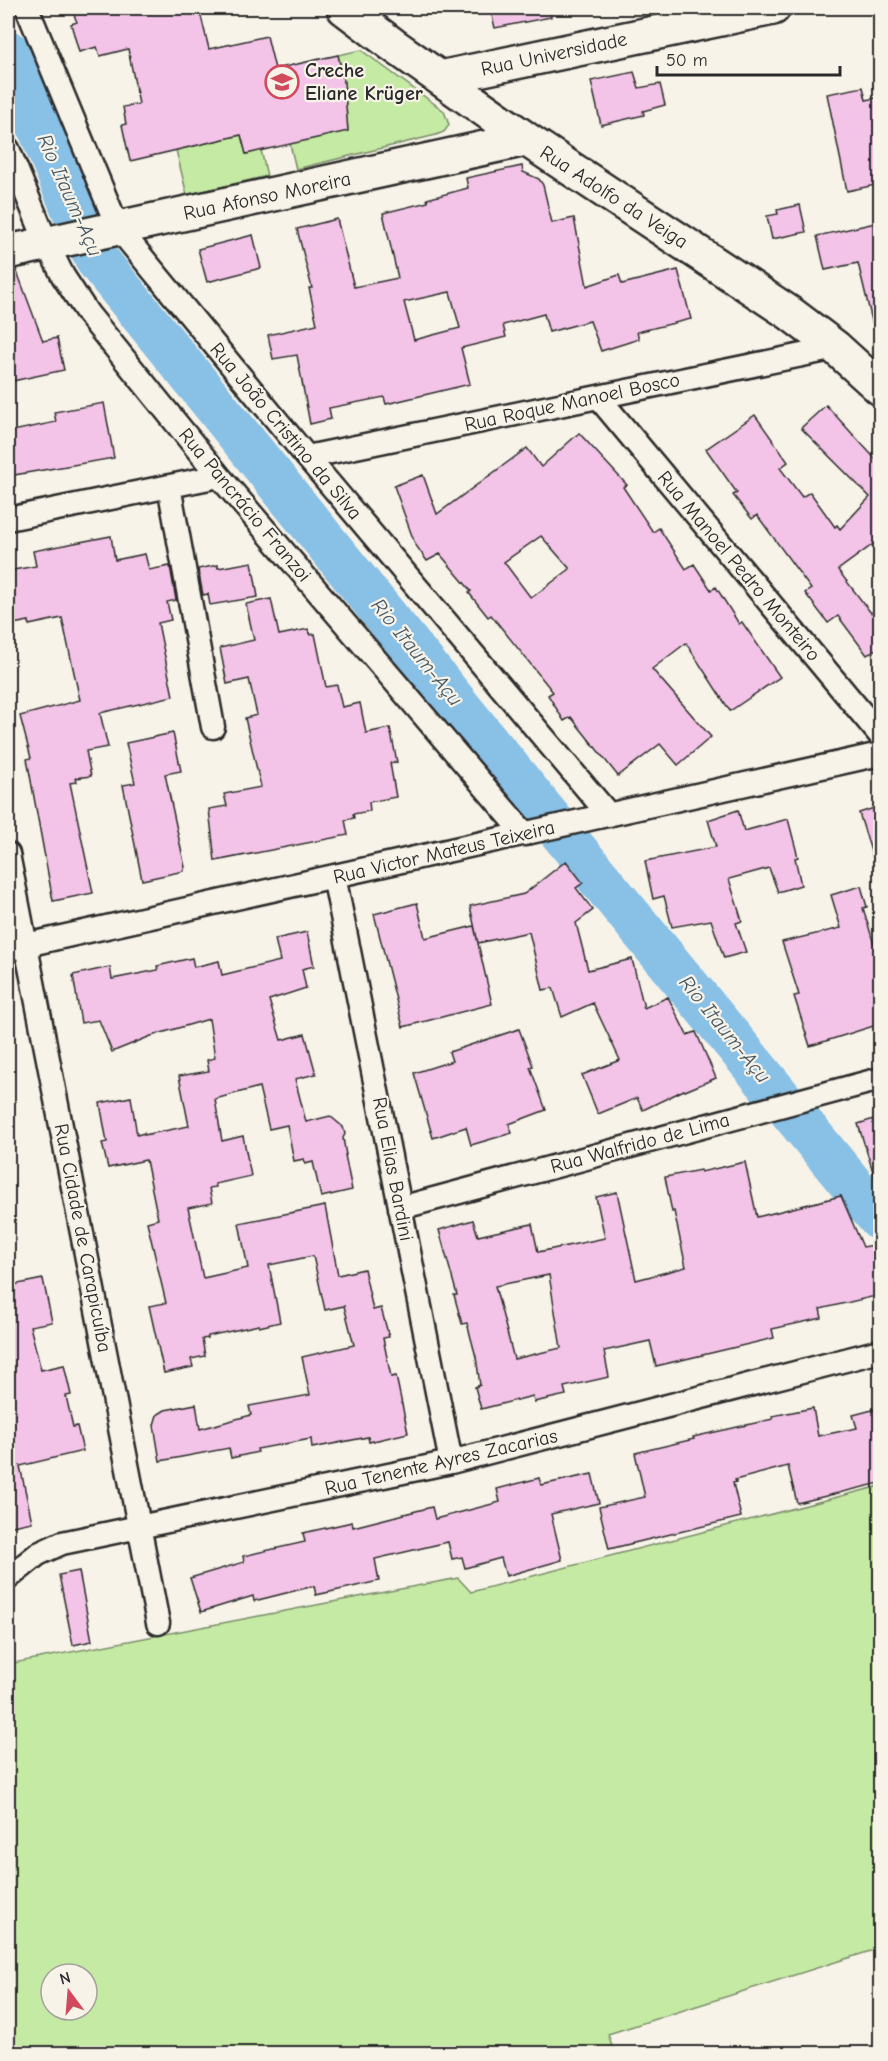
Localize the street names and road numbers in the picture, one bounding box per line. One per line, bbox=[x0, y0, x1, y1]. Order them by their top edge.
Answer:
street label: Rua Universidade bbox=[479, 27, 629, 81]
street label: Rua Adolfo da Veiga bbox=[536, 141, 692, 253]
street label: Rua Afonso Moreira bbox=[181, 167, 353, 225]
street label: Rua João Cristino da Silva bbox=[205, 338, 367, 524]
street label: Rua Roque Manoel Bosco bbox=[462, 368, 682, 436]
street label: Rua Pancrácio Franzoi bbox=[174, 424, 316, 586]
street label: Rua Manoel Pedro Monteiro bbox=[653, 466, 825, 666]
street label: Rua Victor Mateus Teixeira bbox=[331, 815, 557, 889]
street label: Rua Elias Bardini bbox=[368, 1095, 418, 1243]
street label: Rua Walfrido de Lima bbox=[548, 1108, 732, 1178]
street label: Rua Cidade de Carapicuíba bbox=[50, 1122, 116, 1354]
street label: Rua Tenente Ayres Zacarias bbox=[322, 1424, 560, 1500]

